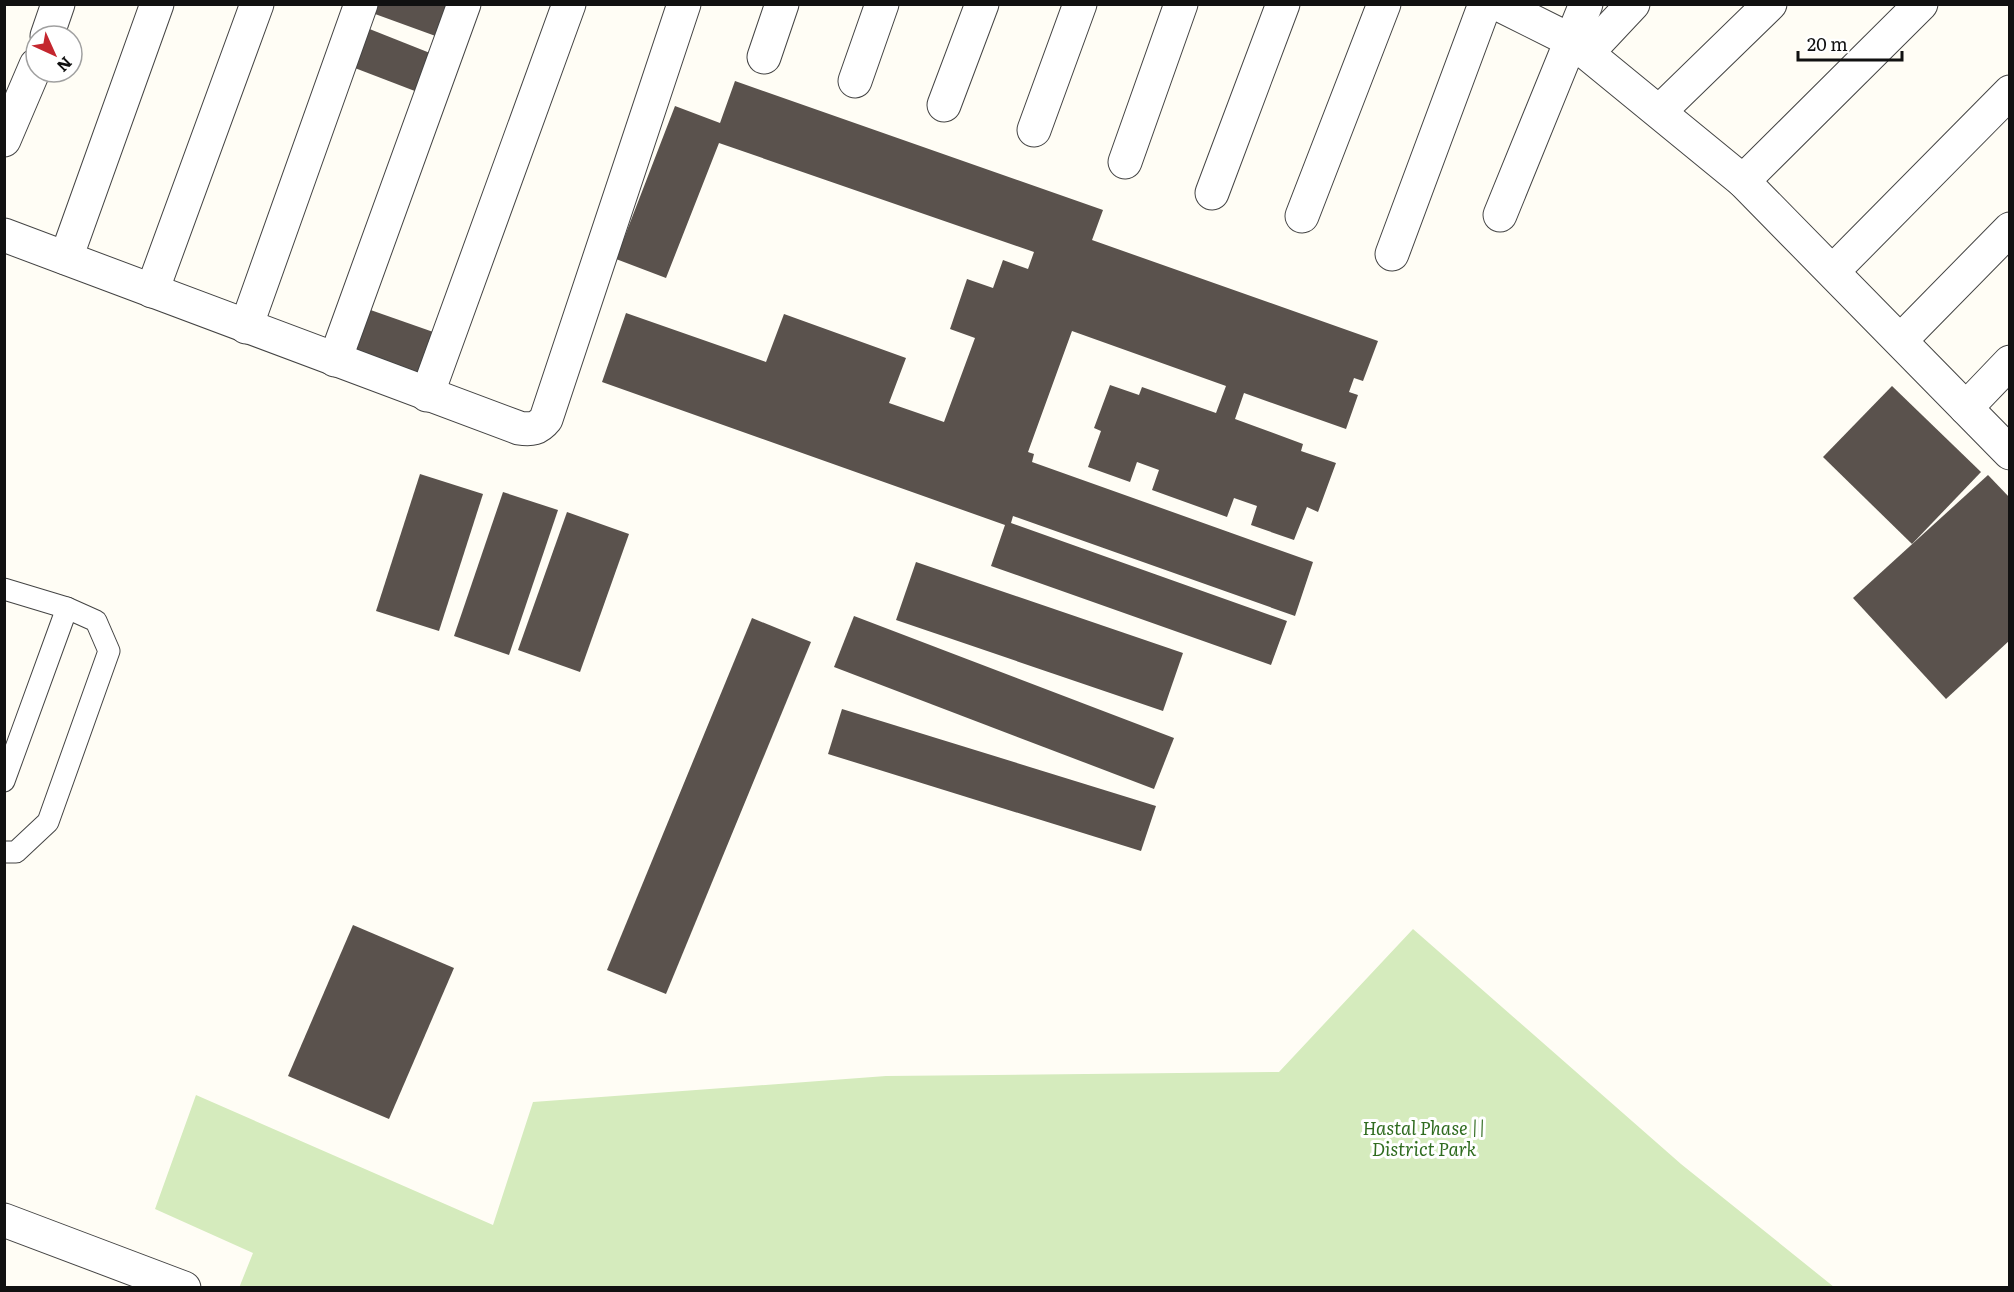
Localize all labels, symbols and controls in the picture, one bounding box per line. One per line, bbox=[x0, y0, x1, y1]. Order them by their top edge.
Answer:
north arrow bbox=[24, 24, 84, 84]
scale bar bbox=[1798, 24, 1902, 62]
text: 20 m bbox=[1807, 30, 1848, 57]
text: N bbox=[52, 52, 79, 79]
park label: Hastal Phase || District Park bbox=[1362, 1114, 1486, 1162]

